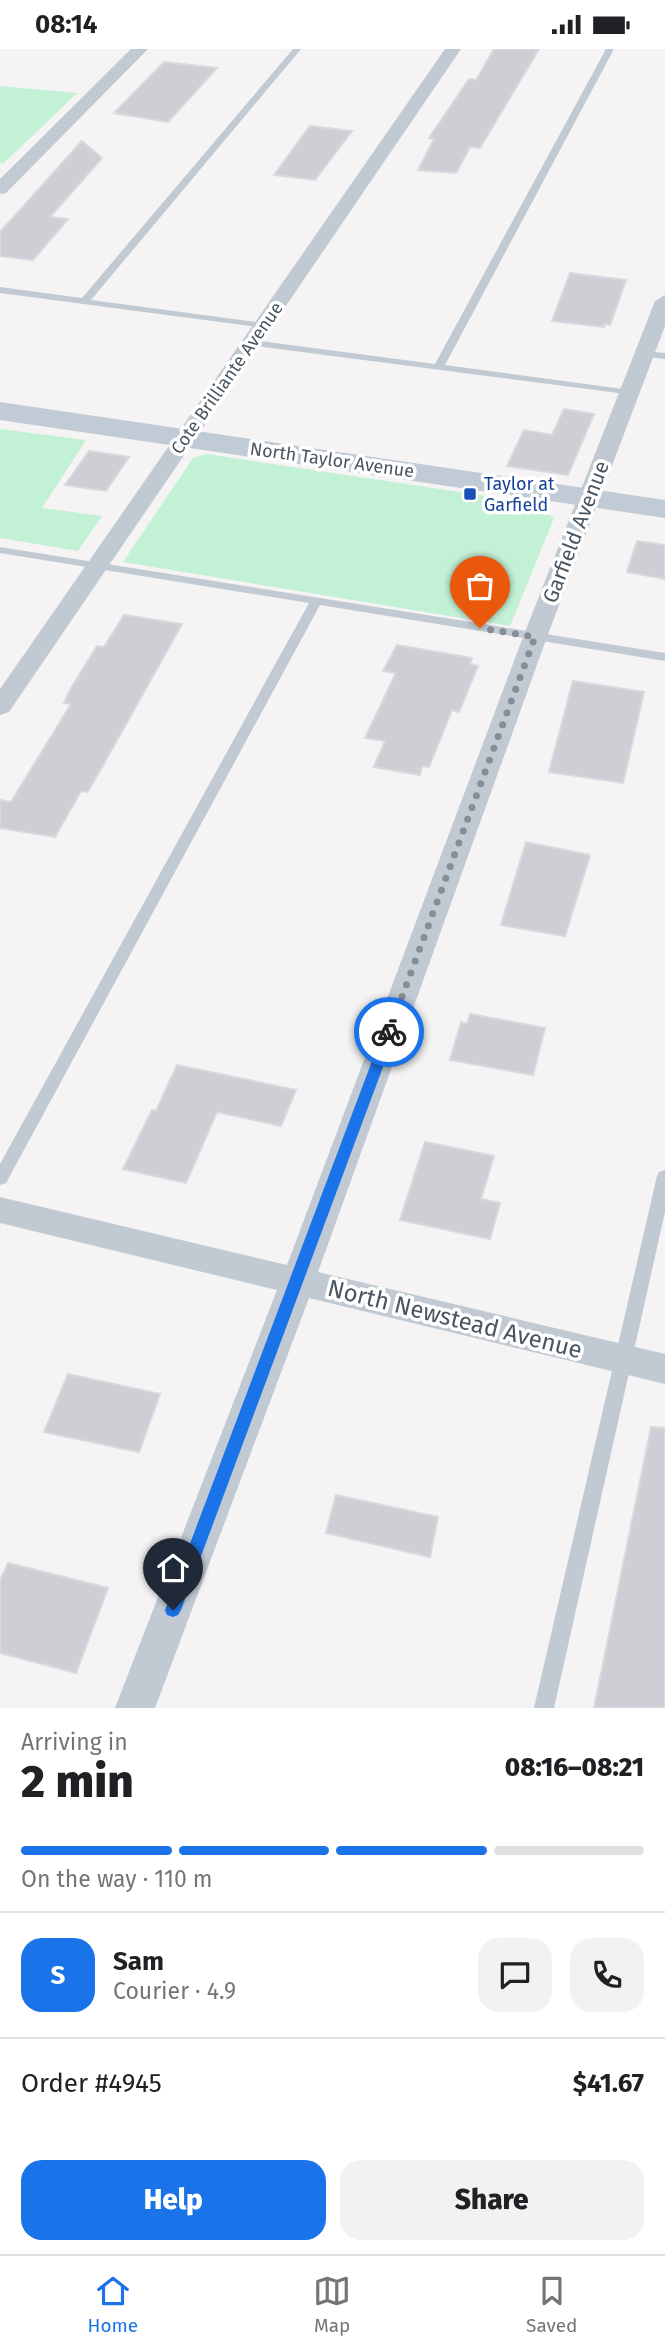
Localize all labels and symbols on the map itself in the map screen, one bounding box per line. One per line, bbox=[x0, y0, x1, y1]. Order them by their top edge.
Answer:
street label: Cote Brilliante Avenue bbox=[166, 298, 288, 458]
street label: North Taylor Avenue bbox=[249, 438, 415, 482]
street label: Garfield Avenue bbox=[537, 457, 615, 607]
place label: Taylor at Garfield bbox=[484, 473, 555, 516]
marker: Taylor at Garfield bbox=[462, 486, 478, 502]
pin bbox=[450, 556, 510, 628]
courier bbox=[354, 997, 424, 1067]
street label: North Newstead Avenue bbox=[325, 1274, 585, 1364]
pin bbox=[143, 1538, 203, 1610]

